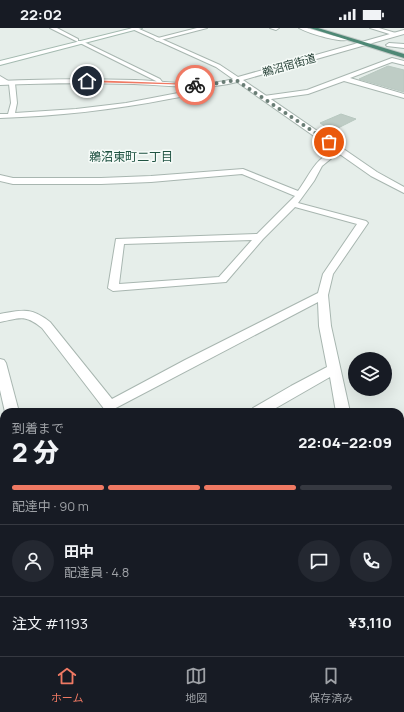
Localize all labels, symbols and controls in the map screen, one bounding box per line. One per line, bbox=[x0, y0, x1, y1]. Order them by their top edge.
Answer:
text: 22:02 bbox=[20, 4, 62, 25]
street label: 鵜沼宿街道 bbox=[260, 50, 317, 79]
pin bbox=[70, 64, 104, 98]
courier bbox=[175, 65, 215, 105]
icon: home bbox=[76, 70, 98, 92]
icon: bike bbox=[184, 74, 206, 96]
pin bbox=[312, 125, 346, 159]
icon: bag bbox=[318, 131, 340, 153]
district label: 鵜沼東町二丁目 bbox=[89, 148, 173, 165]
map controls bbox=[348, 352, 392, 396]
button: layers bbox=[348, 352, 392, 396]
text: 到着まで bbox=[12, 419, 64, 437]
text: 22:04–22:09 bbox=[298, 432, 392, 453]
text: 2 分 bbox=[12, 434, 59, 470]
text: 配達中 · 90 m bbox=[12, 497, 89, 515]
button: person bbox=[12, 540, 54, 582]
button: chat bbox=[298, 540, 340, 582]
button: phone bbox=[350, 540, 392, 582]
text: 田中 bbox=[64, 541, 94, 562]
text: 配達員 · 4.8 bbox=[64, 563, 129, 581]
text: ¥3,110 bbox=[348, 612, 392, 633]
text: 注文 #1193 bbox=[12, 613, 88, 634]
tab: ホーム bbox=[51, 665, 84, 705]
tab: 地図 bbox=[185, 665, 207, 705]
tab: 保存済み bbox=[309, 665, 353, 705]

